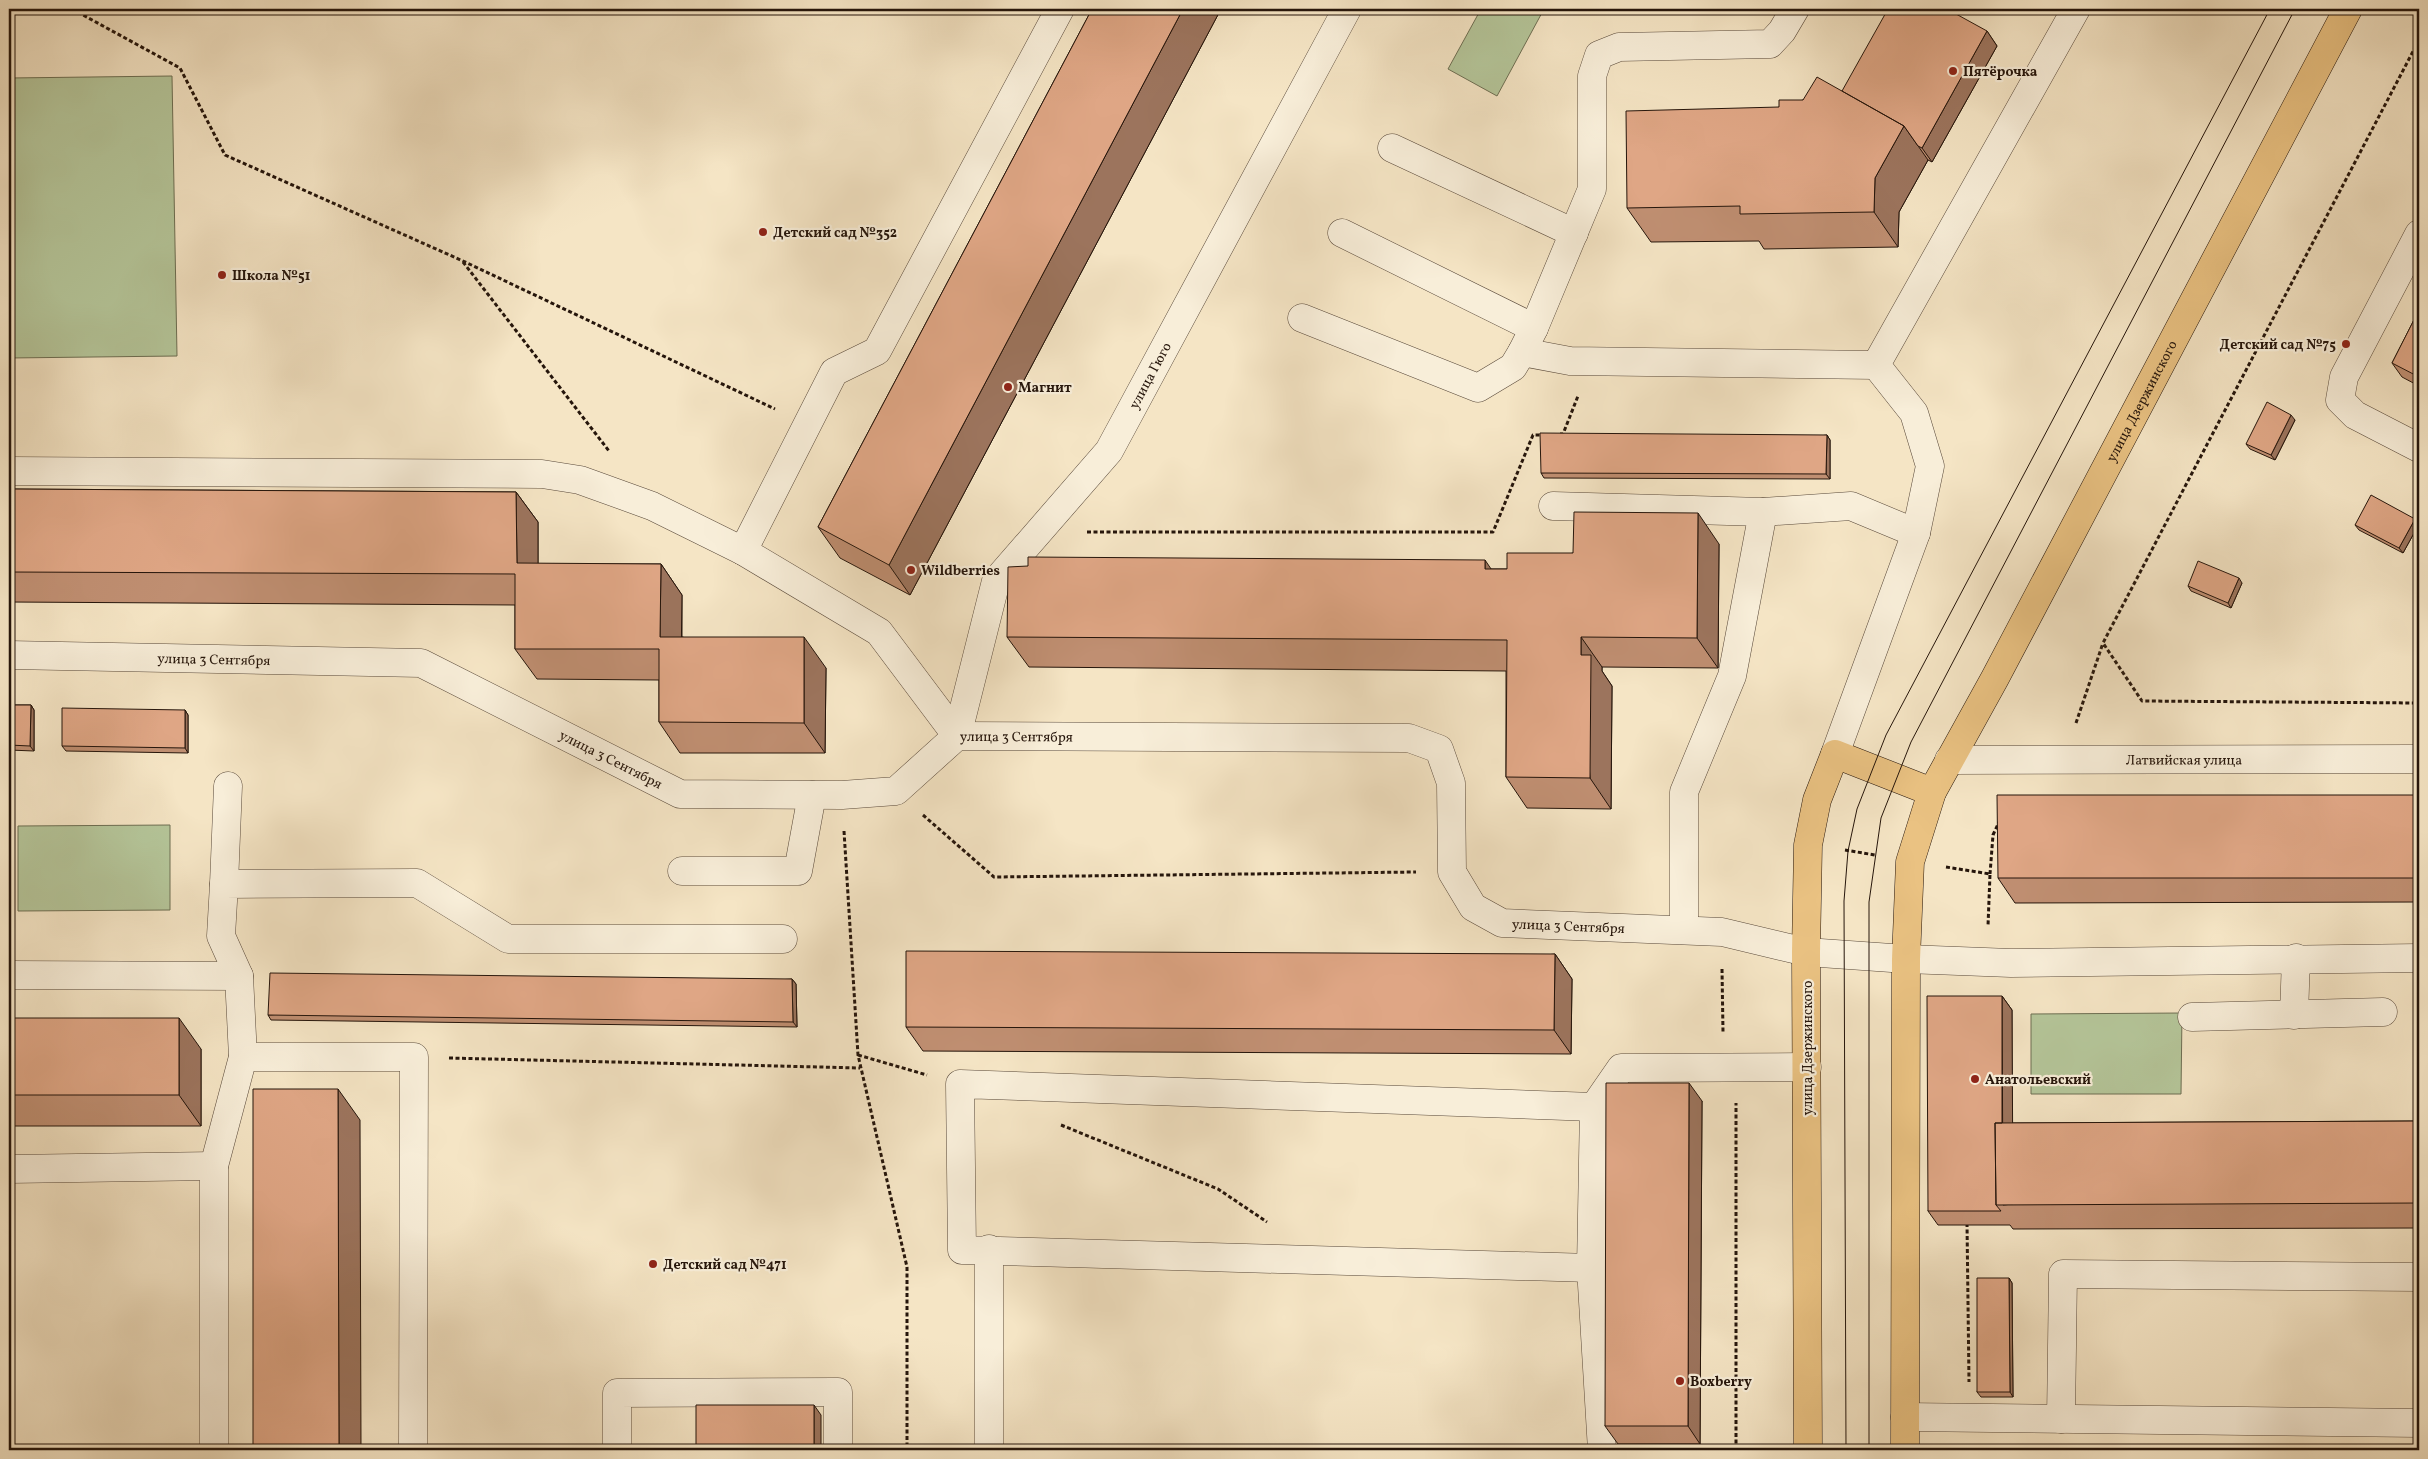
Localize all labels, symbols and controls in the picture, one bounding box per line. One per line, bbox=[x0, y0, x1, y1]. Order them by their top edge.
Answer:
place label: Пятёрочка bbox=[1963, 63, 2038, 82]
marker: Пятёрочка bbox=[1947, 65, 1959, 77]
place label: Детский сад №352 bbox=[773, 224, 897, 243]
marker: Детский сад №352 bbox=[757, 226, 769, 238]
place label: Школа №51 bbox=[232, 267, 310, 286]
marker: Школа №51 bbox=[216, 269, 228, 281]
place label: Детский сад №75 bbox=[2220, 336, 2336, 355]
street label: улица Дзержинского bbox=[2103, 337, 2182, 466]
marker: Детский сад №75 bbox=[2340, 338, 2352, 350]
street label: улица Гюго bbox=[1125, 339, 1177, 413]
place label: Магнит bbox=[1018, 379, 1072, 398]
marker: Магнит bbox=[1002, 381, 1014, 393]
place label: Wildberries bbox=[921, 562, 1000, 581]
marker: Wildberries bbox=[905, 564, 917, 576]
street label: улица 3 Сентября bbox=[157, 650, 271, 671]
street label: улица 3 Сентября bbox=[556, 726, 665, 794]
street label: улица 3 Сентября bbox=[960, 728, 1073, 748]
street label: Латвийская улица bbox=[2126, 751, 2242, 771]
street label: улица 3 Сентября bbox=[1511, 915, 1625, 939]
street label: улица Дзержинского bbox=[1799, 981, 1818, 1115]
place label: Анатольевский bbox=[1985, 1071, 2091, 1090]
marker: Анатольевский bbox=[1969, 1073, 1981, 1085]
place label: Детский сад №471 bbox=[663, 1256, 787, 1275]
marker: Детский сад №471 bbox=[647, 1258, 659, 1270]
place label: Boxberry bbox=[1690, 1373, 1752, 1392]
marker: Boxberry bbox=[1674, 1375, 1686, 1387]

